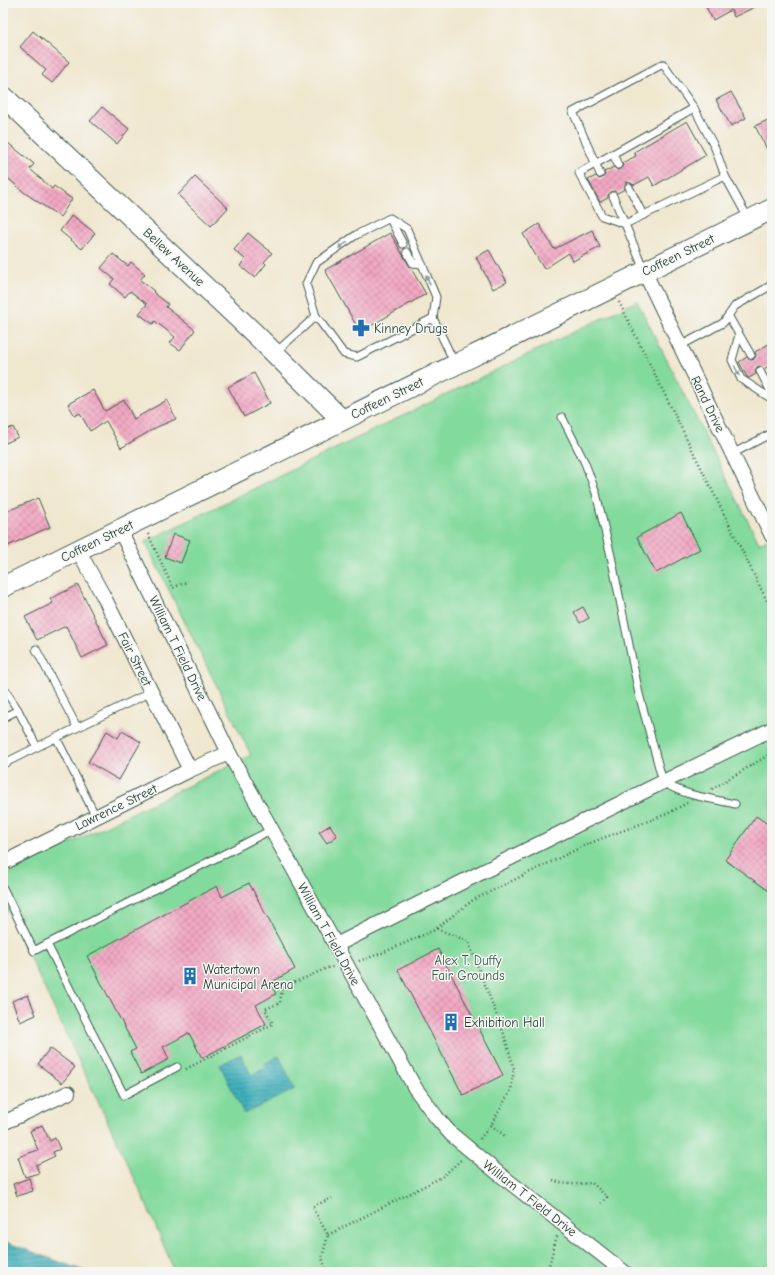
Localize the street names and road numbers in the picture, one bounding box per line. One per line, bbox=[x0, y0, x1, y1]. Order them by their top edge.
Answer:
street label: Bellew Avenue bbox=[140, 225, 208, 290]
street label: Coffeen Street bbox=[639, 230, 718, 279]
street label: Coffeen Street bbox=[348, 373, 427, 422]
street label: Rand Drive bbox=[688, 373, 728, 435]
street label: Coffeen Street bbox=[58, 516, 137, 565]
street label: William T Field Drive bbox=[146, 593, 210, 703]
street label: Fair Street bbox=[115, 630, 156, 690]
street label: Lawrence Street bbox=[73, 780, 160, 833]
street label: William T Field Drive bbox=[295, 880, 364, 988]
street label: William T Field Drive bbox=[480, 1157, 580, 1240]

